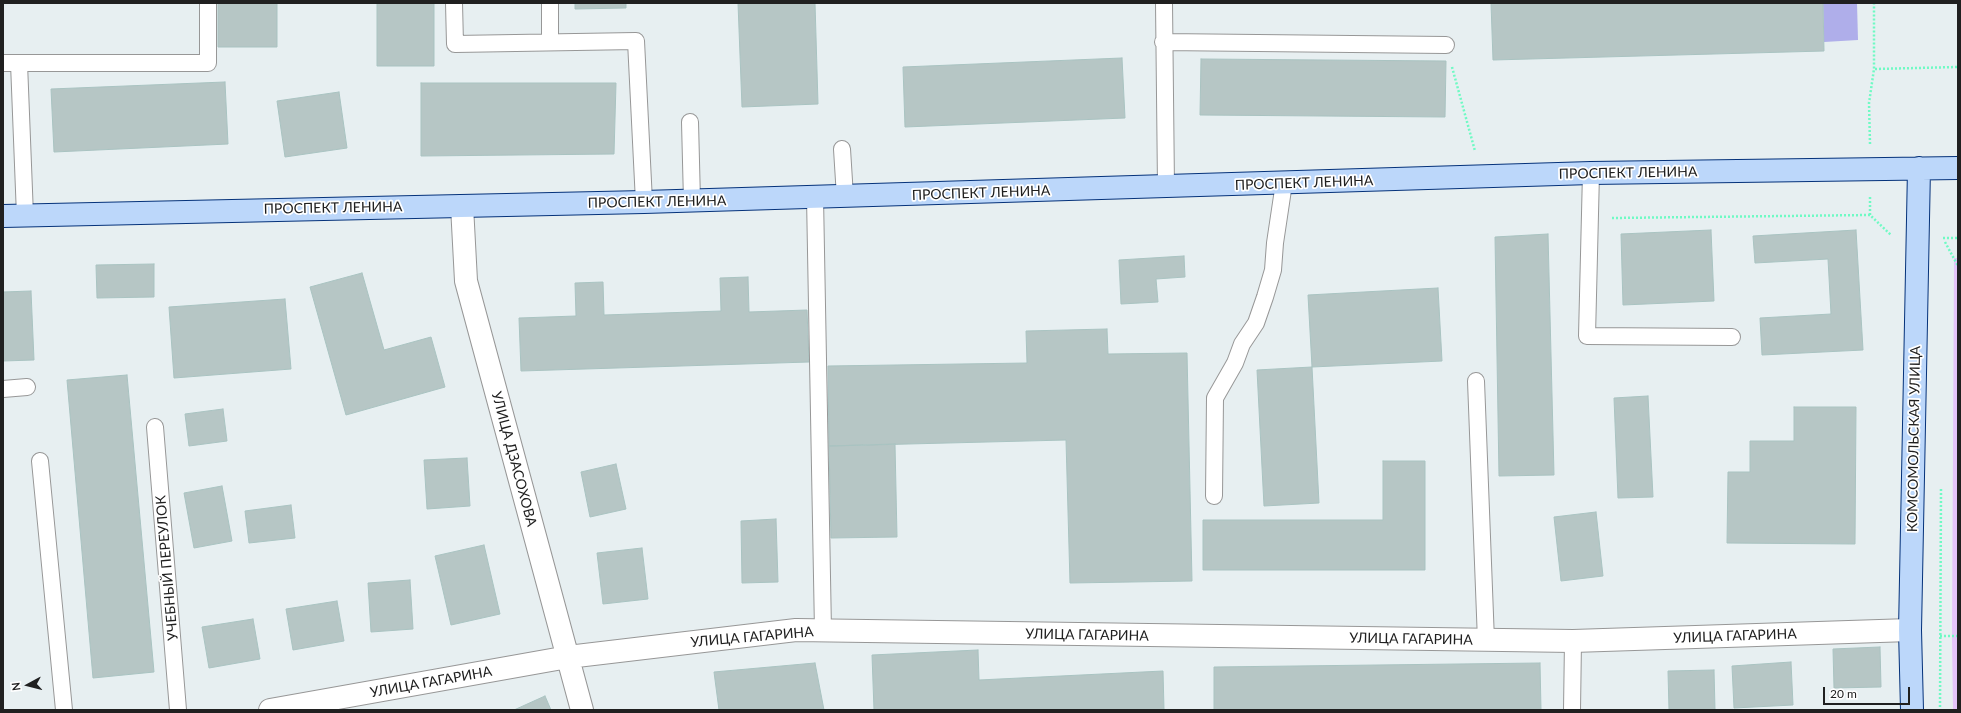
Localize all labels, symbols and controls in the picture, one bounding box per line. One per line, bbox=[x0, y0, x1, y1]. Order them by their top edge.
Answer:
street label: ПРОСПЕКТ ЛЕНИНА bbox=[1559, 163, 1697, 183]
street label: ПРОСПЕКТ ЛЕНИНА bbox=[1234, 172, 1374, 194]
street label: ПРОСПЕКТ ЛЕНИНА bbox=[911, 182, 1051, 204]
street label: ПРОСПЕКТ ЛЕНИНА bbox=[588, 192, 726, 212]
street label: ПРОСПЕКТ ЛЕНИНА bbox=[264, 198, 402, 218]
street label: КОМСОМОЛЬСКАЯ УЛИЦА bbox=[1904, 346, 1924, 532]
street label: УЛИЦА ДЗАСОХОВА bbox=[488, 390, 540, 528]
street label: УЧЕБНЫЙ ПЕРЕУЛОК bbox=[152, 495, 182, 641]
street label: УЛИЦА ГАГАРИНА bbox=[690, 623, 814, 651]
street label: УЛИЦА ГАГАРИНА bbox=[1673, 625, 1797, 647]
street label: УЛИЦА ГАГАРИНА bbox=[1025, 626, 1149, 644]
street label: УЛИЦА ГАГАРИНА bbox=[1349, 630, 1473, 648]
street label: УЛИЦА ГАГАРИНА bbox=[369, 663, 493, 701]
north arrow bbox=[8, 665, 48, 705]
scale bar bbox=[1825, 679, 1912, 705]
text: N bbox=[9, 682, 23, 692]
text: 20 m bbox=[1830, 686, 1857, 701]

